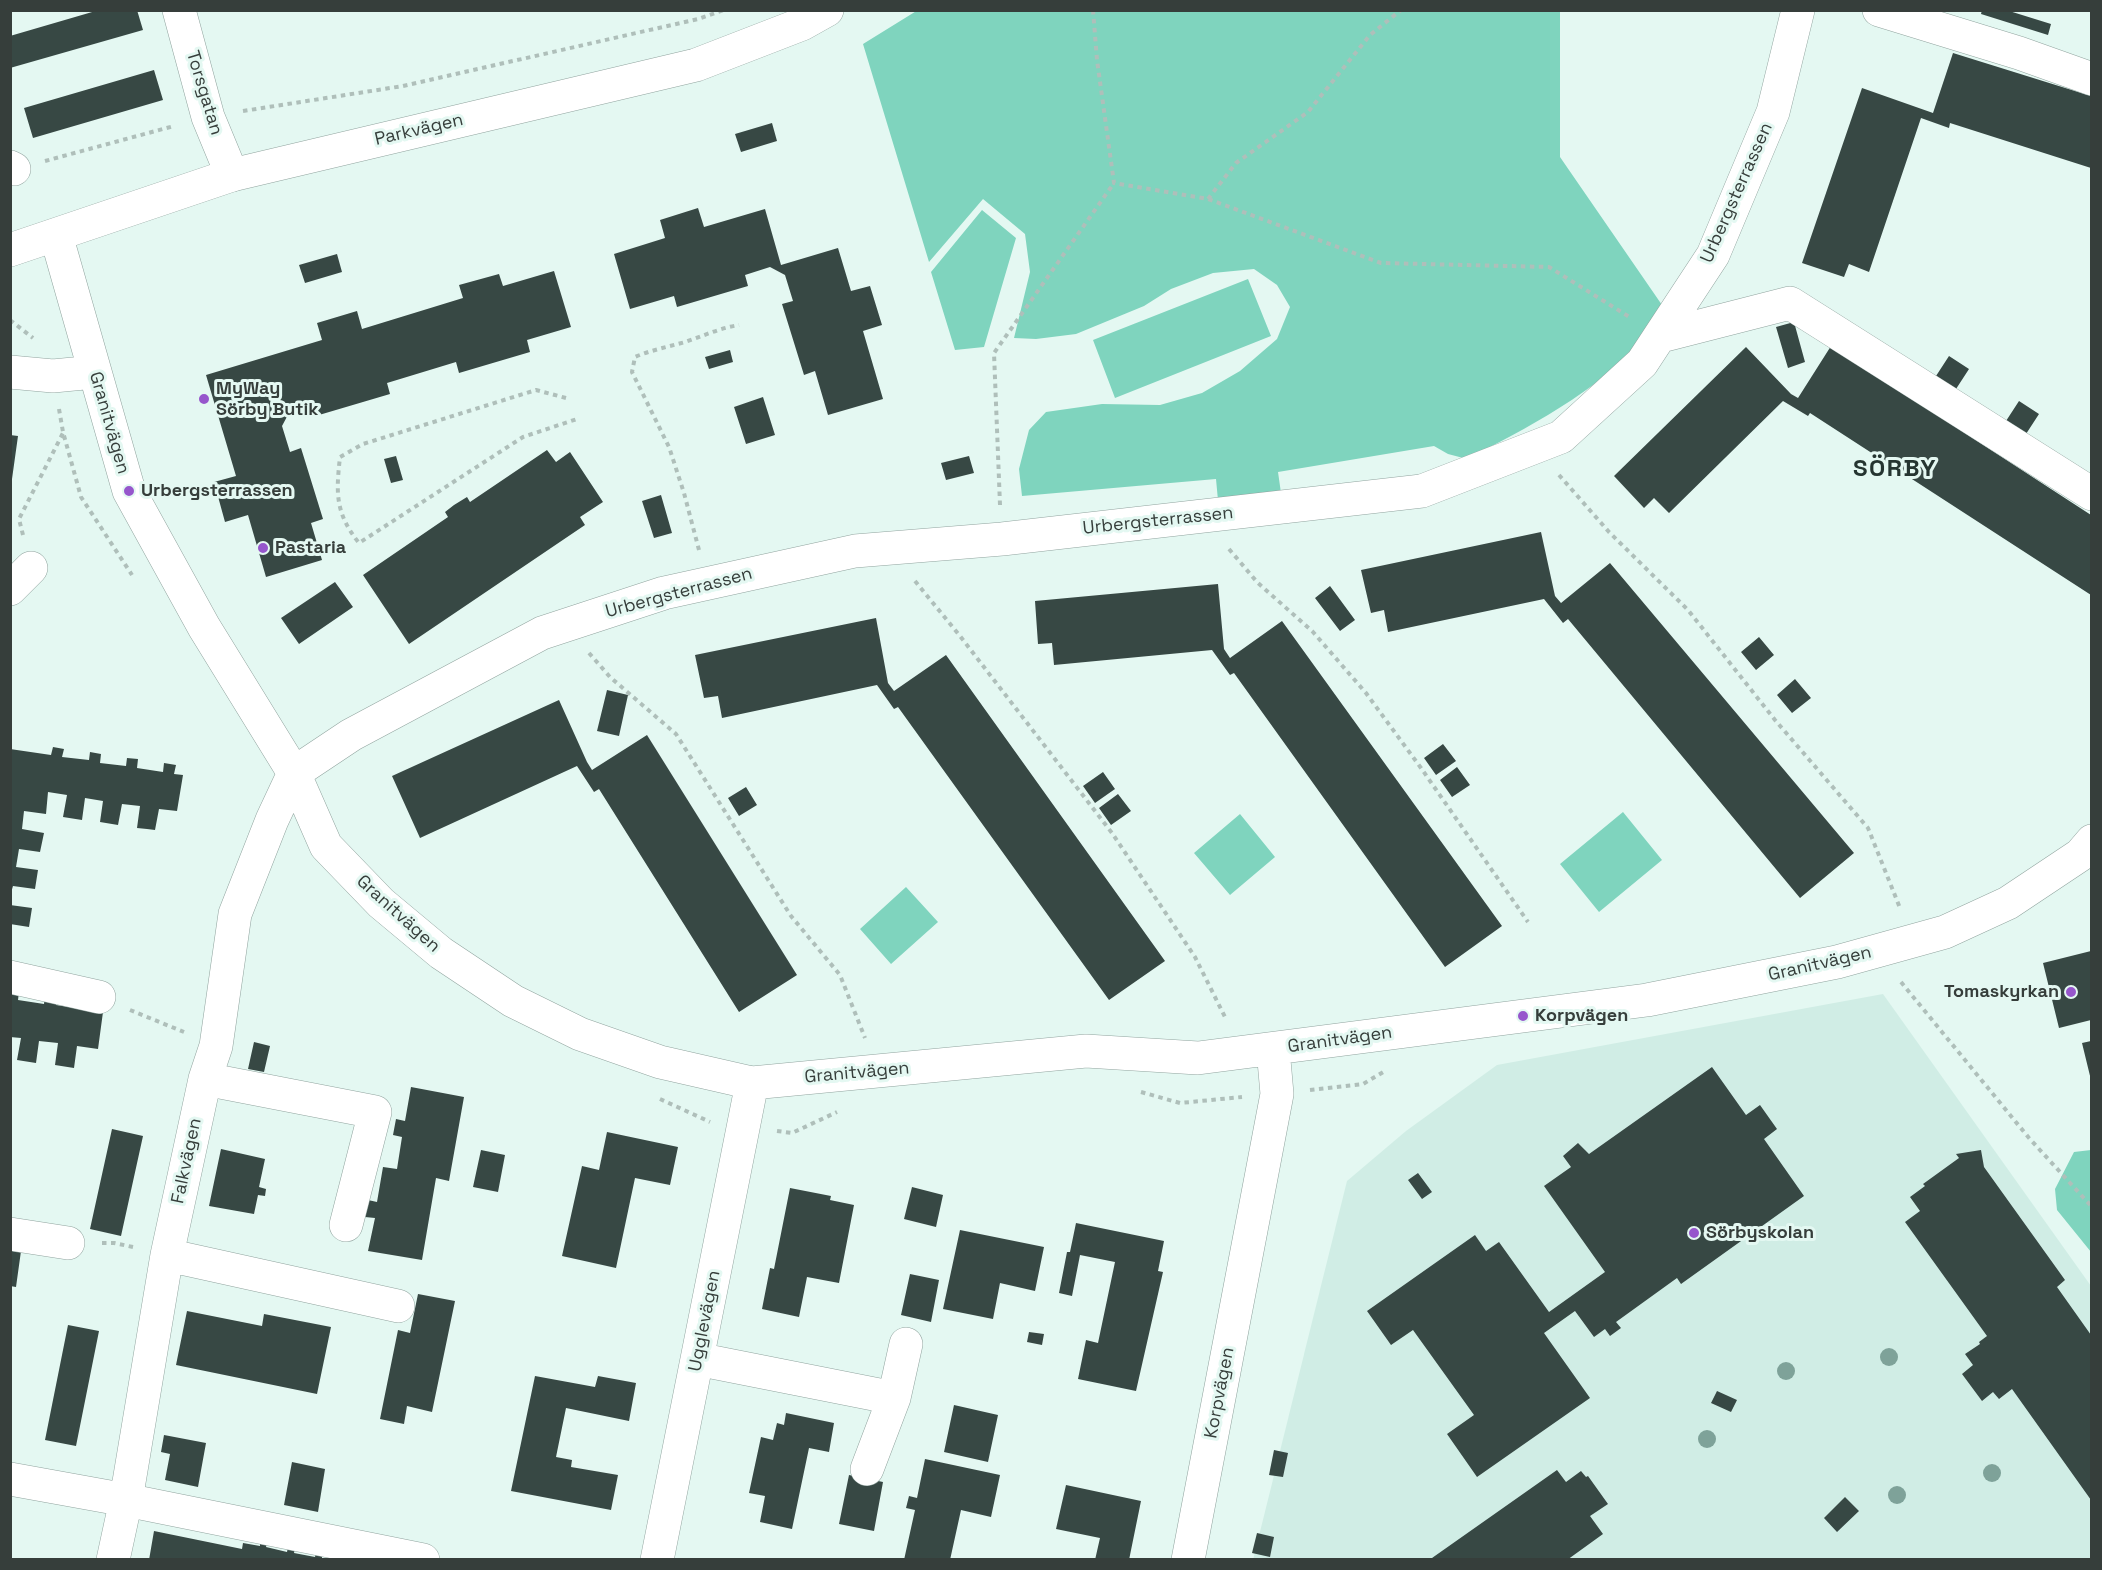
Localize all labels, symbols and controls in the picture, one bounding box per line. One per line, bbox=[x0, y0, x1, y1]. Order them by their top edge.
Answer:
street label: Torsgatan bbox=[181, 48, 227, 138]
street label: Parkvägen bbox=[373, 109, 465, 151]
street label: Urbergsterrassen bbox=[1696, 120, 1778, 266]
street label: Granitvägen bbox=[84, 369, 134, 477]
place label: MyWay Sörby Butik bbox=[216, 378, 318, 420]
marker: MyWay Sörby Butik bbox=[197, 392, 211, 406]
district label: SÖRBY bbox=[1853, 455, 1937, 483]
place label: Urbergsterrassen bbox=[141, 480, 293, 502]
marker: Urbergsterrassen bbox=[122, 484, 136, 498]
street label: Urbergsterrassen bbox=[1082, 502, 1234, 540]
place label: Pastaria bbox=[275, 537, 346, 559]
marker: Pastaria bbox=[256, 541, 270, 555]
street label: Urbergsterrassen bbox=[603, 563, 755, 623]
street label: Granitvägen bbox=[352, 871, 444, 957]
street label: Granitvägen bbox=[1766, 942, 1874, 986]
place label: Tomaskyrkan bbox=[1944, 981, 2059, 1003]
marker: Tomaskyrkan bbox=[2064, 985, 2078, 999]
place label: Korpvägen bbox=[1535, 1005, 1628, 1027]
marker: Korpvägen bbox=[1516, 1009, 1530, 1023]
street label: Granitvägen bbox=[1286, 1022, 1394, 1058]
street label: Granitvägen bbox=[804, 1058, 910, 1088]
street label: Falkvägen bbox=[167, 1116, 207, 1206]
place label: Sörbyskolan bbox=[1706, 1222, 1814, 1244]
marker: Sörbyskolan bbox=[1687, 1226, 1701, 1240]
street label: Ugglevägen bbox=[685, 1269, 725, 1373]
street label: Korpvägen bbox=[1201, 1346, 1239, 1440]

